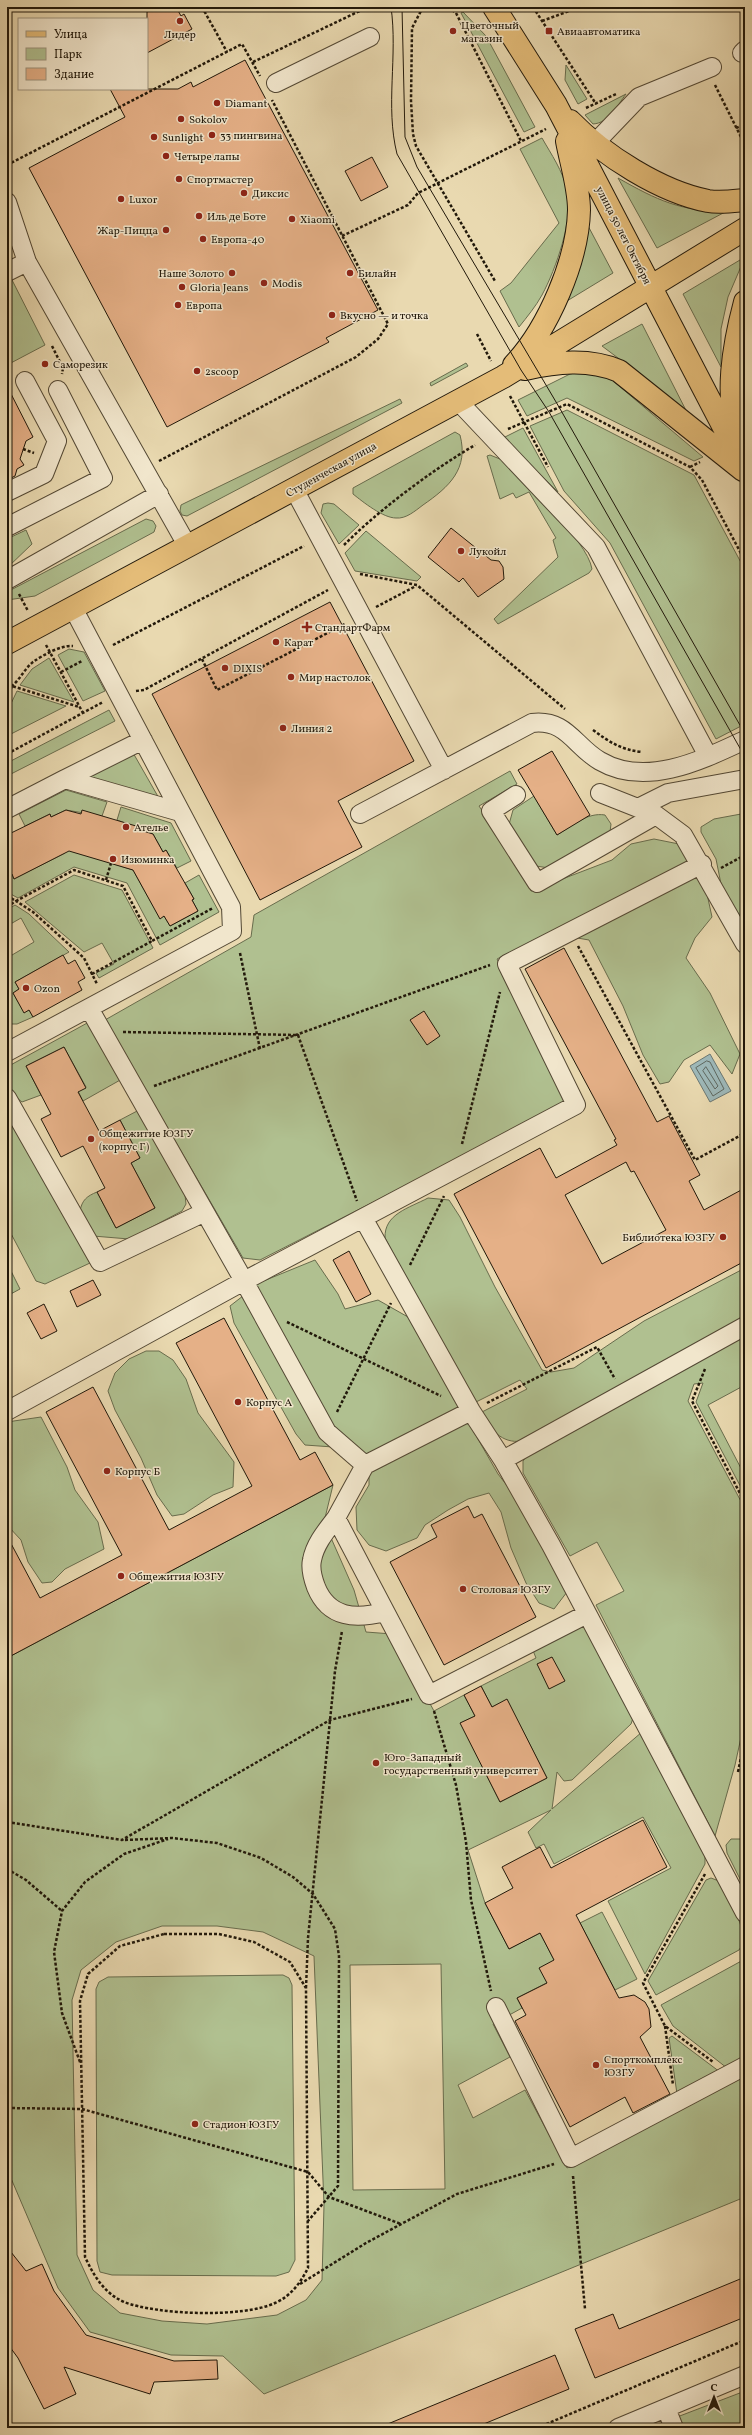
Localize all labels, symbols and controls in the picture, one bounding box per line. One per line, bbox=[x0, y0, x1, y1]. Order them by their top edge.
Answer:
marker: Лидер bbox=[175, 16, 185, 26]
legend bbox=[18, 18, 148, 90]
place label: Цветочный магазин bbox=[461, 19, 519, 47]
place label: Авиаавтоматика bbox=[557, 25, 641, 40]
marker: Цветочный магазин bbox=[448, 26, 458, 36]
marker: Авиаавтоматика bbox=[544, 26, 554, 36]
text: Улица bbox=[54, 27, 87, 43]
place label: Лидер bbox=[164, 28, 196, 43]
text: Парк bbox=[54, 47, 82, 63]
text: Здание bbox=[54, 67, 94, 83]
place label: Diamant bbox=[225, 97, 268, 112]
marker: Diamant bbox=[212, 98, 222, 108]
place label: Sokolov bbox=[189, 113, 227, 128]
marker: Sokolov bbox=[176, 114, 186, 124]
place label: 33 пингвина bbox=[220, 129, 283, 144]
marker: 33 пингвина bbox=[207, 130, 217, 140]
place label: Sunlight bbox=[162, 131, 204, 146]
marker: Sunlight bbox=[149, 132, 159, 142]
place label: Четыре лапы bbox=[174, 150, 240, 165]
marker: Четыре лапы bbox=[161, 151, 171, 161]
place label: Спортмастер bbox=[187, 173, 253, 188]
marker: Спортмастер bbox=[174, 174, 184, 184]
street label: улица 50 лет Октября bbox=[591, 184, 654, 288]
place label: Диксис bbox=[252, 187, 289, 202]
marker: Диксис bbox=[239, 188, 249, 198]
place label: Luxor bbox=[129, 193, 158, 208]
marker: Luxor bbox=[116, 194, 126, 204]
place label: Иль де Боте bbox=[207, 210, 266, 225]
marker: Иль де Боте bbox=[194, 211, 204, 221]
place label: Xiaomi bbox=[300, 213, 335, 228]
marker: Xiaomi bbox=[287, 214, 297, 224]
place label: Жар-Пицца bbox=[98, 224, 159, 239]
marker: Жар-Пицца bbox=[161, 225, 171, 235]
place label: Европа-40 bbox=[211, 233, 265, 248]
marker: Европа-40 bbox=[198, 234, 208, 244]
place label: Наше Золото bbox=[158, 267, 224, 282]
place label: Билайн bbox=[358, 267, 397, 282]
marker: Наше Золото bbox=[227, 268, 237, 278]
marker: Билайн bbox=[345, 268, 355, 278]
place label: Modis bbox=[272, 277, 302, 292]
marker: Modis bbox=[259, 278, 269, 288]
place label: Gloria Jeans bbox=[190, 281, 249, 296]
marker: Gloria Jeans bbox=[177, 282, 187, 292]
place label: Европа bbox=[186, 299, 223, 314]
marker: Европа bbox=[173, 300, 183, 310]
place label: Вкусно — и точка bbox=[340, 309, 429, 324]
marker: Вкусно — и точка bbox=[327, 310, 337, 320]
place label: Саморезик bbox=[53, 358, 108, 373]
marker: Саморезик bbox=[40, 359, 50, 369]
place label: 2scoop bbox=[205, 365, 239, 380]
marker: 2scoop bbox=[192, 366, 202, 376]
street label: Студенческая улица bbox=[284, 439, 380, 502]
place label: Лукойл bbox=[469, 545, 506, 560]
marker: Лукойл bbox=[456, 546, 466, 556]
place label: СтандартФарм bbox=[315, 621, 391, 636]
marker: СтандартФарм bbox=[302, 622, 312, 632]
place label: Карат bbox=[284, 636, 314, 651]
marker: Карат bbox=[271, 637, 281, 647]
place label: DIXIS bbox=[233, 662, 262, 677]
marker: DIXIS bbox=[220, 663, 230, 673]
place label: Мир настолок bbox=[299, 671, 371, 686]
marker: Мир настолок bbox=[286, 672, 296, 682]
place label: Линия 2 bbox=[291, 722, 332, 737]
marker: Линия 2 bbox=[278, 723, 288, 733]
place label: Ателье bbox=[134, 821, 168, 836]
marker: Ателье bbox=[121, 822, 131, 832]
place label: Изюминка bbox=[121, 853, 175, 868]
marker: Изюминка bbox=[108, 854, 118, 864]
place label: Ozon bbox=[34, 982, 60, 997]
marker: Ozon bbox=[21, 983, 31, 993]
place label: Общежитие ЮЗГУ (корпус Г) bbox=[99, 1127, 193, 1155]
marker: Общежитие ЮЗГУ (корпус Г) bbox=[86, 1134, 96, 1144]
place label: Библиотека ЮЗГУ bbox=[622, 1231, 715, 1246]
marker: Библиотека ЮЗГУ bbox=[718, 1232, 728, 1242]
place label: Корпус А bbox=[246, 1396, 292, 1411]
marker: Корпус А bbox=[233, 1397, 243, 1407]
place label: Корпус Б bbox=[115, 1465, 160, 1480]
marker: Корпус Б bbox=[102, 1466, 112, 1476]
place label: Общежития ЮЗГУ bbox=[129, 1570, 224, 1585]
marker: Общежития ЮЗГУ bbox=[116, 1571, 126, 1581]
place label: Столовая ЮЗГУ bbox=[471, 1583, 551, 1598]
marker: Столовая ЮЗГУ bbox=[458, 1584, 468, 1594]
place label: Юго-Западный государственный университет bbox=[384, 1751, 538, 1779]
marker: Юго-Западный государственный университет bbox=[371, 1758, 381, 1768]
place label: Спорткомплекс ЮЗГУ bbox=[604, 2053, 682, 2081]
marker: Спорткомплекс ЮЗГУ bbox=[591, 2060, 601, 2070]
place label: Стадион ЮЗГУ bbox=[203, 2118, 279, 2133]
marker: Стадион ЮЗГУ bbox=[190, 2119, 200, 2129]
north arrow bbox=[694, 2377, 734, 2417]
text: С bbox=[710, 2381, 718, 2396]

